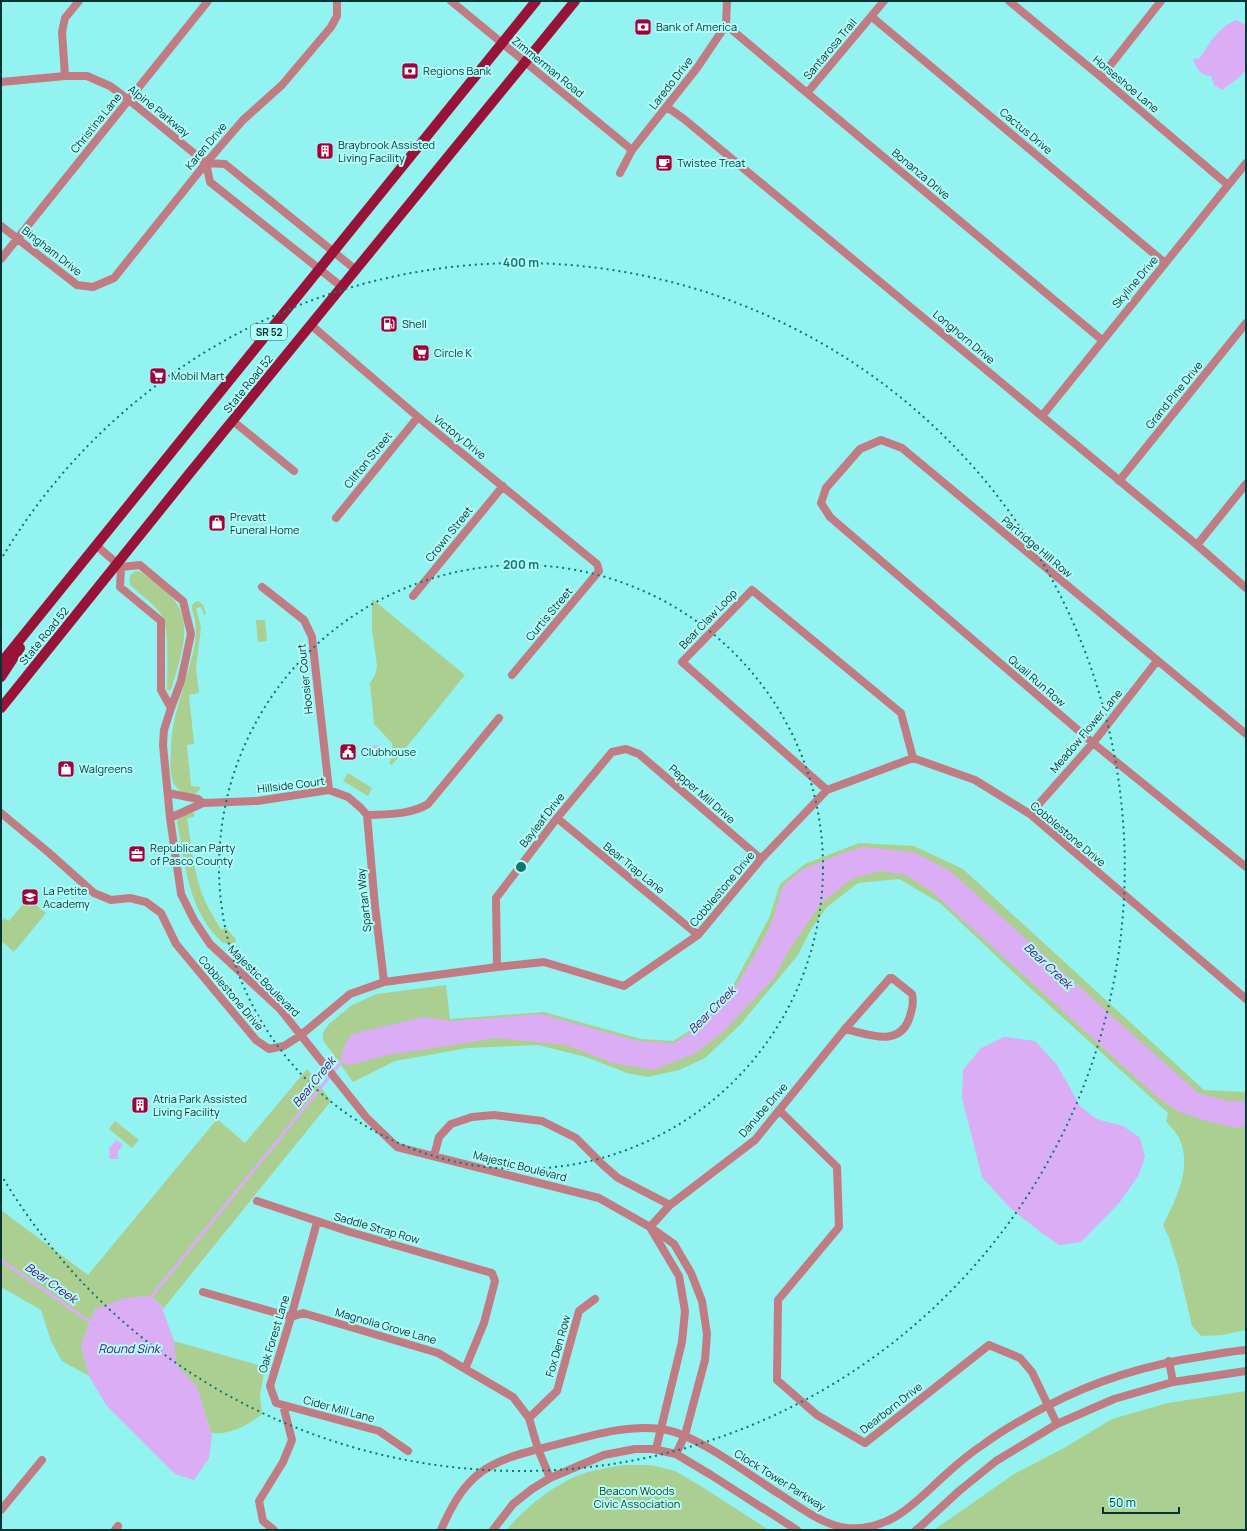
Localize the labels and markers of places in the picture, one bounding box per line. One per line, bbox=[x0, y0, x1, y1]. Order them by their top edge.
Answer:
bank icon: Bank of America bbox=[633, 17, 653, 37]
place label: Bank of America bbox=[656, 19, 737, 34]
bank icon: Regions Bank bbox=[400, 61, 420, 81]
place label: Regions Bank bbox=[423, 63, 492, 78]
place label: Braybrook Assisted Living Facility bbox=[338, 137, 435, 165]
building icon: Braybrook Assisted Living Facility bbox=[315, 141, 335, 161]
cafe icon: Twistee Treat bbox=[654, 153, 674, 173]
place label: Twistee Treat bbox=[677, 155, 746, 170]
fuel station icon: Shell bbox=[379, 314, 399, 334]
place label: Shell bbox=[402, 316, 427, 331]
supermarket icon: Circle K bbox=[411, 343, 431, 363]
place label: Circle K bbox=[434, 345, 472, 360]
supermarket icon: Mobil Mart bbox=[148, 366, 168, 386]
place label: Mobil Mart bbox=[171, 368, 224, 383]
place label: Prevatt Funeral Home bbox=[230, 509, 300, 537]
shop icon: Prevatt Funeral Home bbox=[207, 513, 227, 533]
public building icon: Clubhouse bbox=[338, 742, 358, 762]
place label: Clubhouse bbox=[361, 744, 417, 759]
shop icon: Walgreens bbox=[56, 759, 76, 779]
place label: Walgreens bbox=[79, 761, 133, 776]
place label: Republican Party of Pasco County bbox=[150, 840, 235, 868]
office icon: Republican Party of Pasco County bbox=[127, 844, 147, 864]
centre of rings bbox=[514, 860, 528, 874]
place label: La Petite Academy bbox=[43, 883, 90, 911]
school or university icon: La Petite Academy bbox=[20, 887, 40, 907]
place label: Atria Park Assisted Living Facility bbox=[153, 1091, 247, 1119]
building icon: Atria Park Assisted Living Facility bbox=[130, 1095, 150, 1115]

